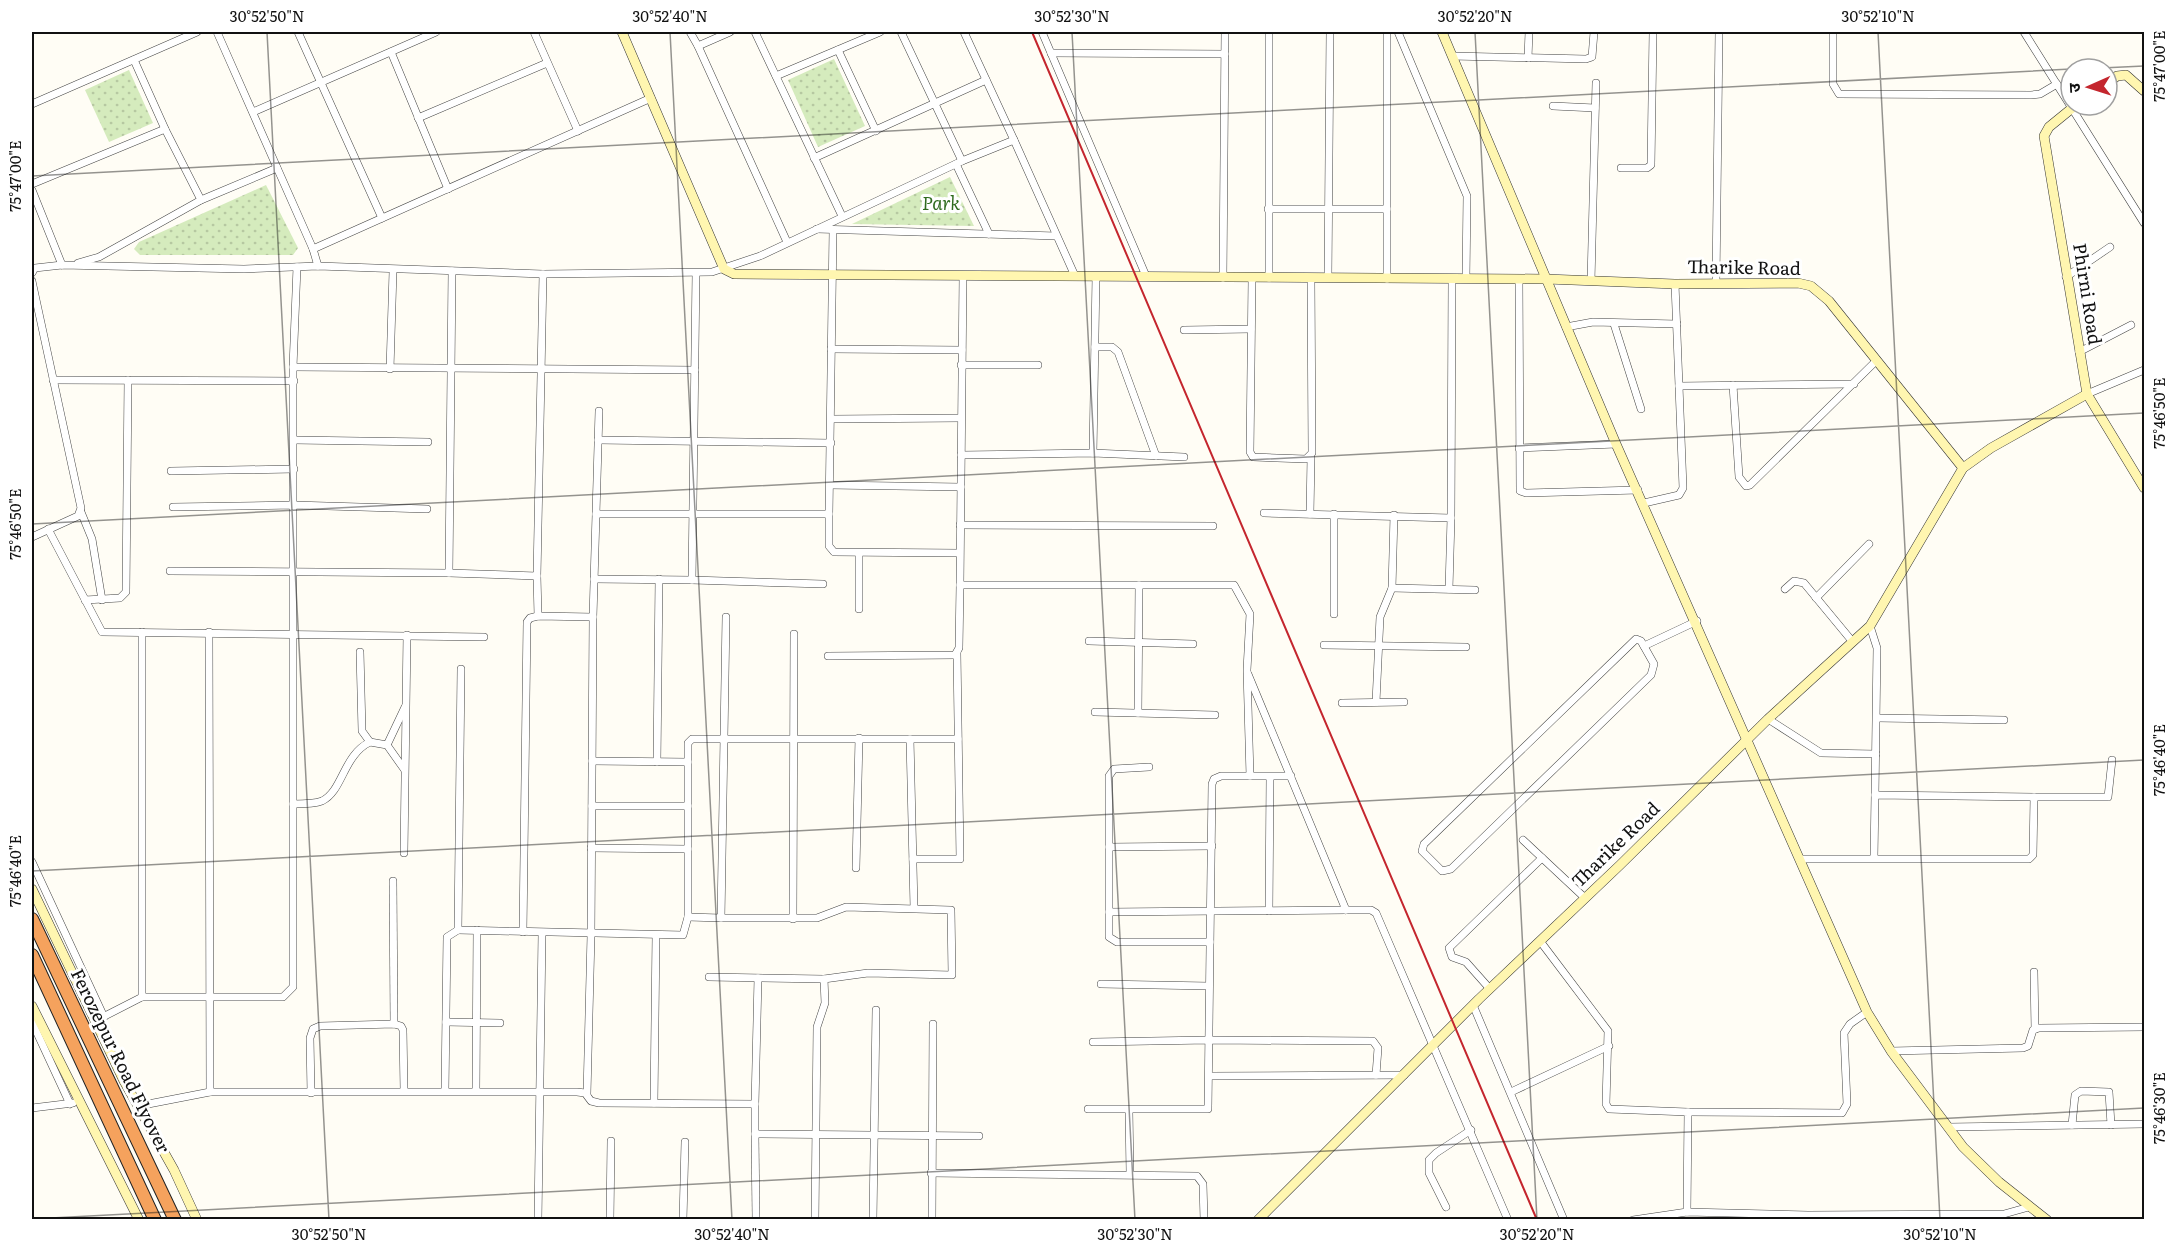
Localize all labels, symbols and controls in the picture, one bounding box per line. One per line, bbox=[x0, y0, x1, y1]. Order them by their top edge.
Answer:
text: 30°52'50"N bbox=[230, 4, 304, 27]
text: 30°52'40"N bbox=[632, 4, 708, 27]
text: 30°52'30"N bbox=[1034, 4, 1110, 27]
text: 30°52'20"N bbox=[1438, 4, 1512, 27]
text: 30°52'10"N bbox=[1841, 4, 1915, 27]
text: 75°47'00"E bbox=[2147, 30, 2170, 102]
north arrow bbox=[2059, 57, 2119, 117]
text: उ bbox=[2061, 82, 2085, 93]
text: 75°47'00"E bbox=[3, 140, 26, 212]
park label: Park bbox=[922, 189, 960, 216]
street label: Phirni Road bbox=[2067, 241, 2110, 346]
street label: Tharike Road bbox=[1687, 252, 1801, 281]
text: 75°46'50"E bbox=[2147, 377, 2170, 449]
text: 75°46'50"E bbox=[3, 488, 26, 560]
text: 75°46'40"E bbox=[2147, 724, 2170, 796]
street label: Tharike Road bbox=[1565, 795, 1665, 893]
text: 75°46'40"E bbox=[3, 835, 26, 907]
street label: Ferozepur Road Flyover bbox=[65, 964, 178, 1158]
text: 75°46'30"E bbox=[2147, 1072, 2170, 1144]
text: 30°52'50"N bbox=[292, 1222, 366, 1245]
text: 30°52'40"N bbox=[694, 1222, 770, 1245]
text: 30°52'30"N bbox=[1097, 1222, 1173, 1245]
text: 30°52'20"N bbox=[1500, 1222, 1574, 1245]
text: 30°52'10"N bbox=[1903, 1222, 1977, 1245]

